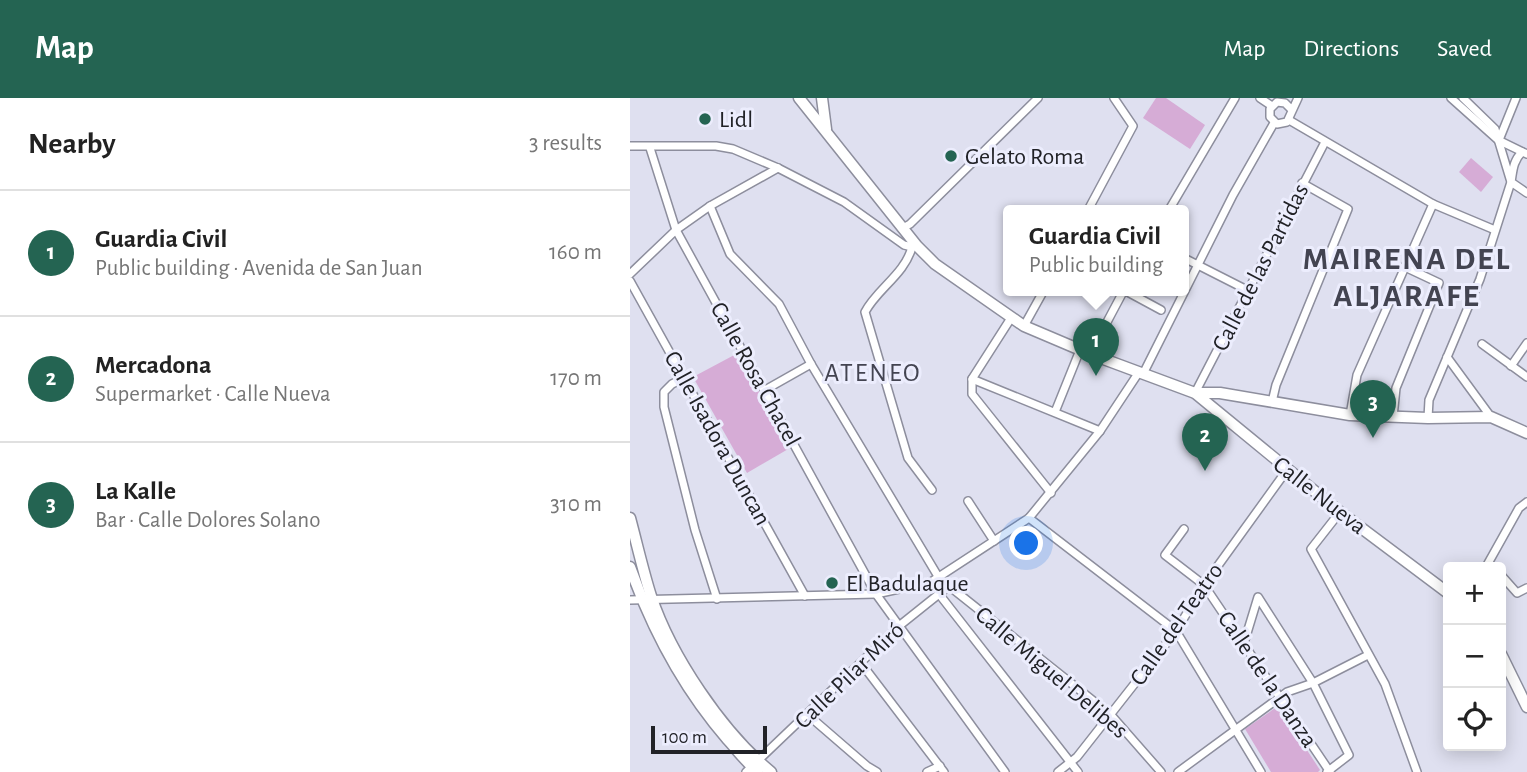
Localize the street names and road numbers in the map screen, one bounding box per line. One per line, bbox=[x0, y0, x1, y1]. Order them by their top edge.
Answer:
street label: Calle de las Partidas bbox=[1208, 180, 1313, 355]
street label: Calle Rosa Chacel bbox=[706, 298, 805, 451]
street label: Calle Isadora Duncan bbox=[659, 347, 775, 530]
street label: Calle Nueva bbox=[1268, 452, 1370, 539]
street label: Calle del Teatro bbox=[1126, 559, 1228, 690]
street label: Calle Miguel Delibes bbox=[971, 602, 1132, 743]
street label: Calle de la Danza bbox=[1213, 607, 1321, 752]
street label: Calle Pilar Miró bbox=[790, 618, 909, 733]

